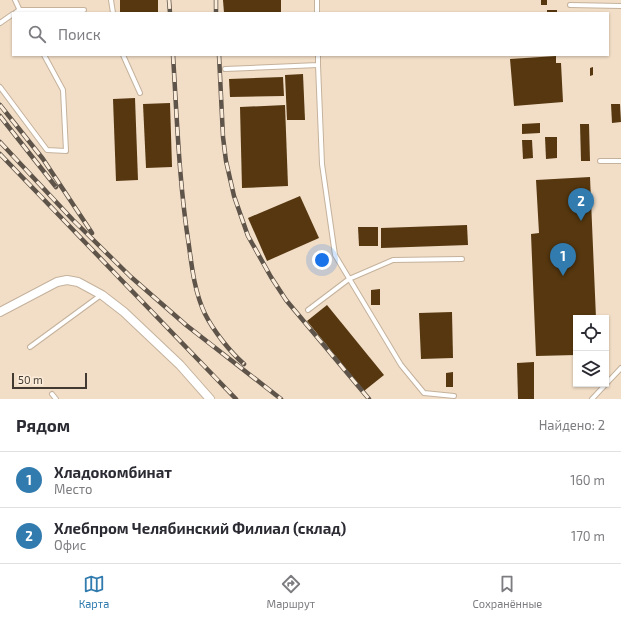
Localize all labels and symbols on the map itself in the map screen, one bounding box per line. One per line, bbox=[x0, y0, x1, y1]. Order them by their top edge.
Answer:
pin: 2 bbox=[568, 188, 594, 221]
pin: 1 bbox=[550, 243, 576, 276]
your location bbox=[312, 250, 332, 270]
scale bar bbox=[12, 371, 87, 390]

